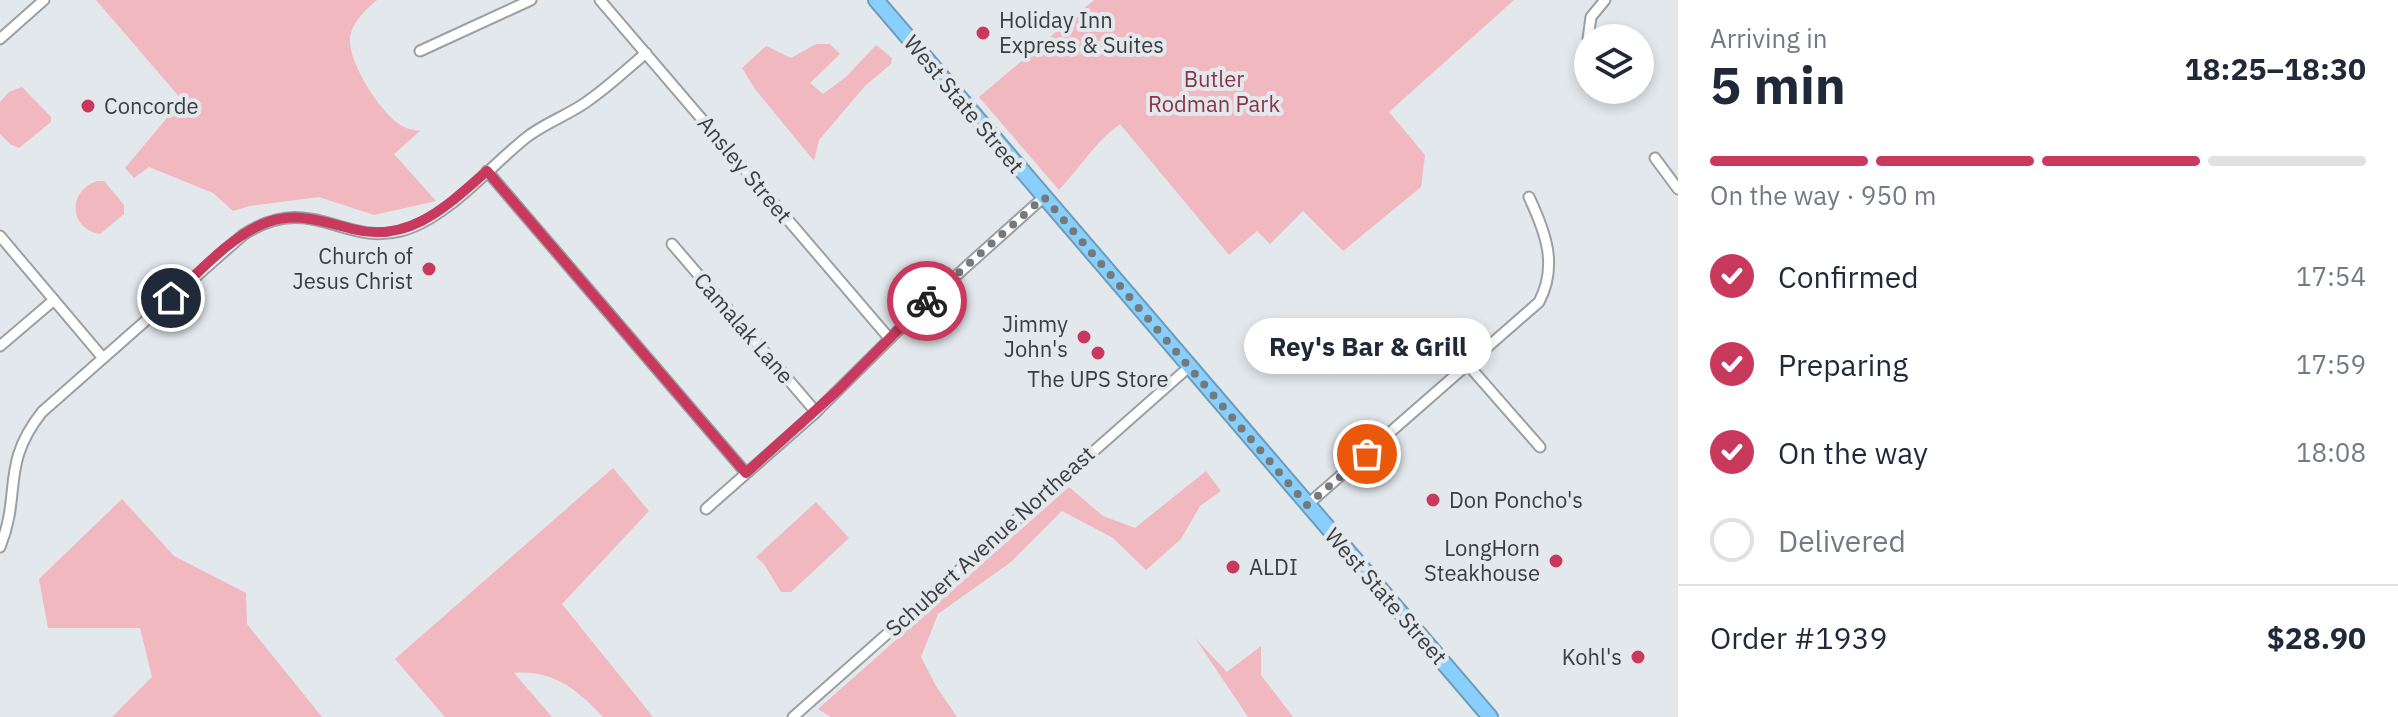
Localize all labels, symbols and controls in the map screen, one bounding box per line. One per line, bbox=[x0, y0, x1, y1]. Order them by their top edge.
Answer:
place label: Holiday Inn Express & Suites bbox=[999, 5, 1164, 59]
text: Arriving in bbox=[1710, 21, 1827, 55]
marker: Holiday Inn Express & Suites bbox=[974, 24, 992, 42]
map controls bbox=[1574, 24, 1654, 104]
button: layers bbox=[1574, 24, 1654, 104]
street label: West State Street bbox=[898, 28, 1031, 179]
text: 18:25–18:30 bbox=[2185, 49, 2366, 88]
text: 5 min bbox=[1710, 51, 1846, 118]
park label: Butler Rodman Park bbox=[1148, 64, 1280, 118]
place label: Concorde bbox=[104, 91, 199, 120]
marker: Concorde bbox=[79, 97, 97, 115]
street label: Ansley Street bbox=[692, 109, 799, 228]
text: On the way · 950 m bbox=[1710, 178, 1936, 212]
place label: Church of Jesus Christ bbox=[293, 241, 413, 295]
icon: check bbox=[1710, 254, 1754, 298]
text: Confirmed bbox=[1778, 257, 1919, 296]
text: 17:54 bbox=[2296, 259, 2366, 293]
marker: Church of Jesus Christ bbox=[420, 260, 438, 278]
courier bbox=[887, 261, 967, 341]
pin bbox=[137, 264, 205, 332]
street label: Camalak Lane bbox=[688, 266, 801, 389]
icon: home bbox=[149, 276, 193, 320]
icon: bike bbox=[905, 279, 949, 323]
place label: Jimmy John's bbox=[1002, 309, 1068, 363]
callout: Rey's Bar & Grill bbox=[1243, 318, 1491, 374]
marker: Jimmy John's bbox=[1075, 328, 1093, 346]
text: Rey's Bar & Grill bbox=[1269, 329, 1467, 363]
icon: check bbox=[1710, 342, 1754, 386]
marker: The UPS Store bbox=[1089, 344, 1107, 362]
text: Preparing bbox=[1778, 345, 1908, 384]
text: 17:59 bbox=[2296, 347, 2366, 381]
place label: The UPS Store bbox=[1027, 364, 1169, 393]
pin bbox=[1333, 420, 1401, 488]
icon: check bbox=[1710, 430, 1754, 474]
icon: bag bbox=[1345, 432, 1389, 476]
text: On the way bbox=[1778, 433, 1928, 472]
text: 18:08 bbox=[2296, 435, 2366, 469]
street label: Schubert Avenue Northeast bbox=[879, 439, 1100, 642]
place label: Don Poncho's bbox=[1449, 485, 1583, 514]
marker: Don Poncho's bbox=[1424, 491, 1442, 509]
street label: West State Street bbox=[1319, 521, 1454, 670]
text: Delivered bbox=[1778, 521, 1906, 560]
place label: LongHorn Steakhouse bbox=[1424, 533, 1540, 587]
place label: ALDI bbox=[1249, 552, 1298, 581]
marker: LongHorn Steakhouse bbox=[1547, 552, 1565, 570]
marker: ALDI bbox=[1224, 558, 1242, 576]
text: Order #1939 bbox=[1710, 618, 1887, 657]
text: $28.90 bbox=[2267, 618, 2366, 657]
place label: Kohl's bbox=[1562, 642, 1622, 671]
marker: Kohl's bbox=[1629, 648, 1647, 666]

